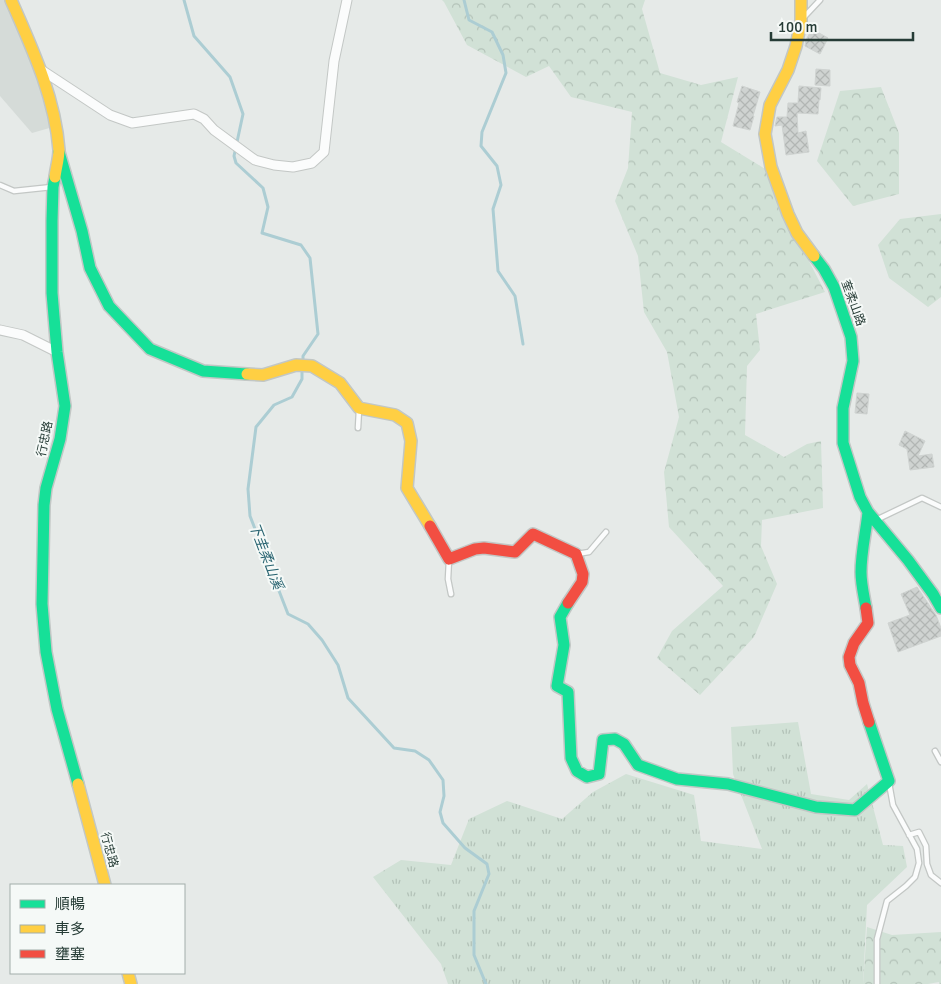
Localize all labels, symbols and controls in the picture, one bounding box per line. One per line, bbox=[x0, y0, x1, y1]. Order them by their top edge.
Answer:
scale bar bbox=[771, 10, 914, 42]
text: 100 m bbox=[778, 18, 818, 36]
street label: 奎柔山路 bbox=[838, 278, 868, 328]
street label: 行忠路 bbox=[34, 420, 56, 458]
water label: 下圭柔山溪 bbox=[246, 520, 287, 594]
street label: 行忠路 bbox=[97, 831, 121, 869]
legend bbox=[10, 884, 185, 974]
text: 順暢 bbox=[55, 895, 85, 913]
text: 車多 bbox=[55, 920, 85, 938]
text: 壅塞 bbox=[55, 945, 85, 963]

